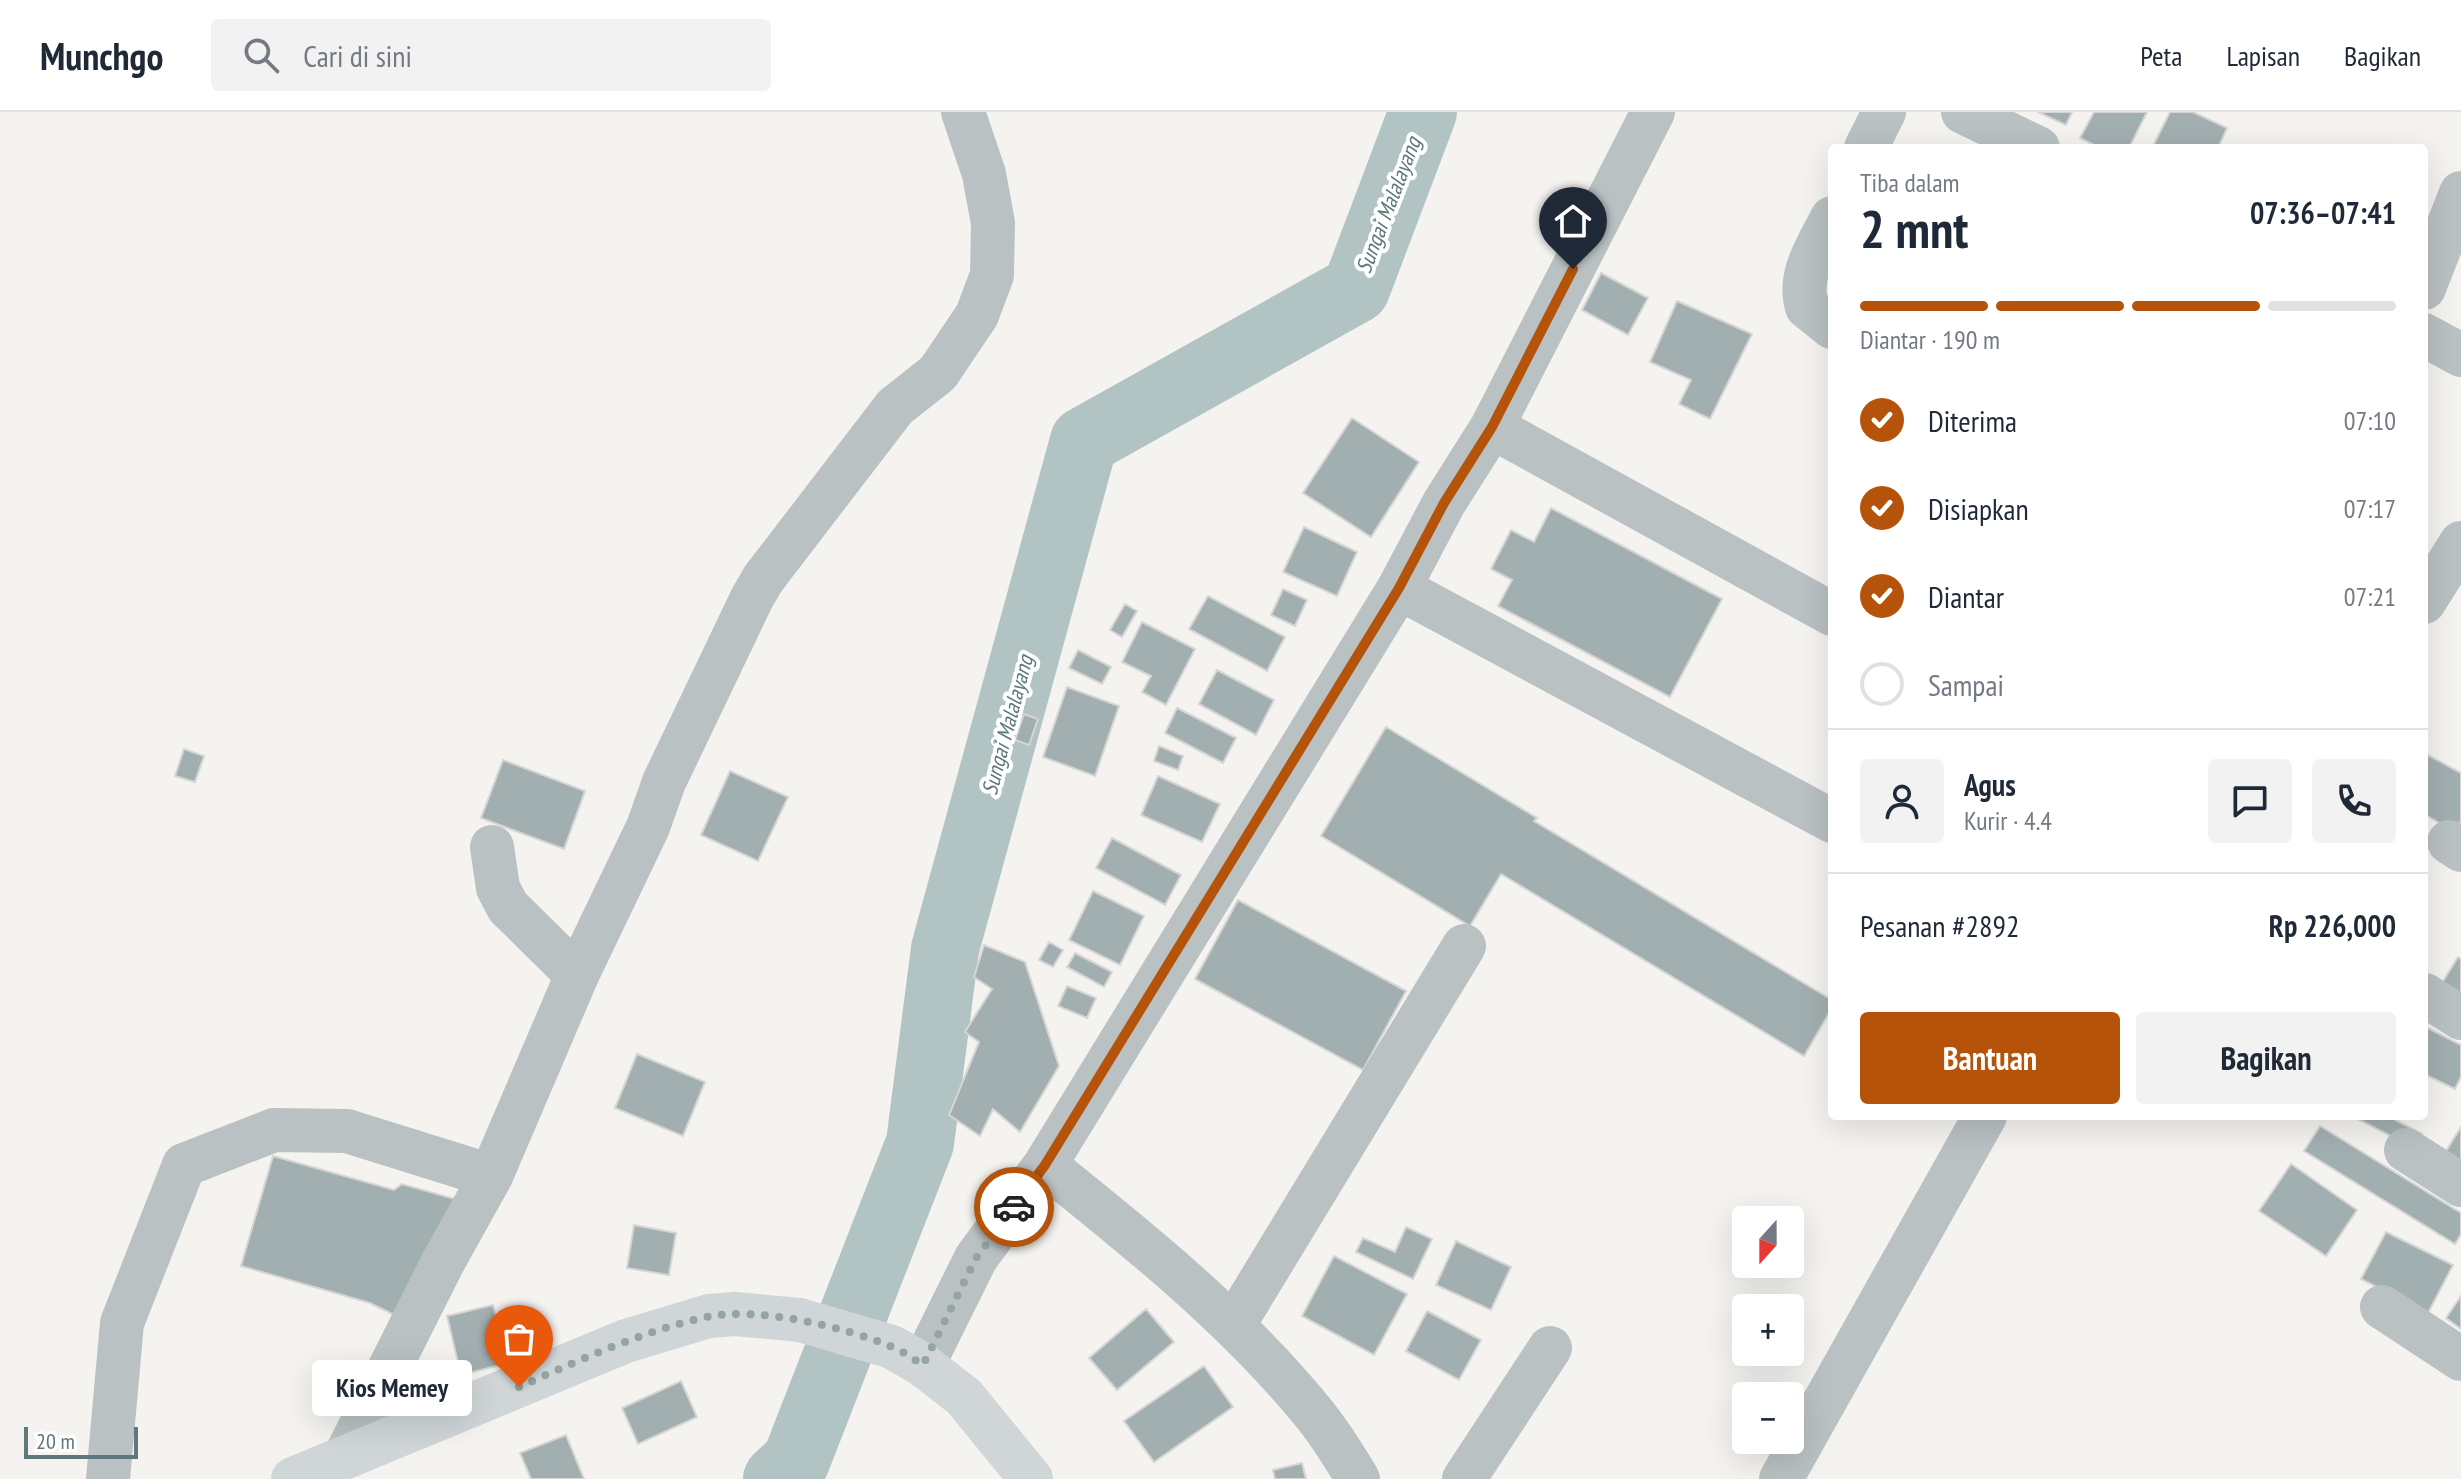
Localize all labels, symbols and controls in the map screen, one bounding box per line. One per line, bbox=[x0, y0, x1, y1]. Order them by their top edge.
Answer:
search box bbox=[211, 19, 771, 91]
text: Munchgo bbox=[40, 31, 163, 80]
icon: search bbox=[239, 33, 283, 77]
text: Cari di sini bbox=[303, 36, 412, 75]
text: Peta bbox=[2140, 37, 2182, 74]
text: Lapisan bbox=[2226, 37, 2300, 74]
text: Bagikan bbox=[2344, 37, 2421, 74]
water label: Sungai Malalayang bbox=[1349, 132, 1427, 277]
text: Tiba dalam bbox=[1860, 166, 1960, 199]
pin bbox=[1539, 187, 1607, 269]
text: 07:36–07:41 bbox=[2250, 193, 2396, 232]
text: 2 mnt bbox=[1860, 195, 1968, 262]
icon: home bbox=[1551, 199, 1595, 243]
text: Diantar · 190 m bbox=[1860, 323, 2000, 356]
icon: check bbox=[1860, 398, 1904, 442]
text: Diterima bbox=[1928, 401, 2017, 440]
text: 07:10 bbox=[2344, 404, 2396, 437]
icon: check bbox=[1860, 486, 1904, 530]
text: Disiapkan bbox=[1928, 489, 2029, 528]
text: 07:17 bbox=[2344, 492, 2396, 525]
icon: check bbox=[1860, 574, 1904, 618]
text: Diantar bbox=[1928, 577, 2004, 616]
text: 07:21 bbox=[2344, 580, 2396, 613]
water label: Sungai Malalayang bbox=[975, 651, 1039, 798]
text: Sampai bbox=[1928, 665, 2004, 704]
button: person bbox=[1860, 759, 1944, 843]
button: chat bbox=[2208, 759, 2292, 843]
button: phone bbox=[2312, 759, 2396, 843]
text: Agus bbox=[1964, 765, 2016, 804]
text: Kurir · 4.4 bbox=[1964, 804, 2052, 837]
text: Pesanan #2892 bbox=[1860, 906, 2019, 945]
text: Rp 226,000 bbox=[2269, 906, 2396, 945]
button: Bantuan bbox=[1860, 1012, 2120, 1104]
button: Bagikan bbox=[2136, 1012, 2396, 1104]
courier bbox=[974, 1167, 1054, 1247]
icon: car bbox=[992, 1185, 1036, 1229]
north arrow bbox=[1732, 1206, 1804, 1278]
map controls bbox=[1732, 1206, 1804, 1454]
button: + bbox=[1732, 1294, 1804, 1366]
pin bbox=[485, 1305, 553, 1387]
icon: bag bbox=[497, 1317, 541, 1361]
callout: Kios Memey bbox=[311, 1359, 471, 1415]
text: Kios Memey bbox=[336, 1371, 448, 1404]
button: − bbox=[1732, 1382, 1804, 1454]
scale bar bbox=[24, 1423, 138, 1459]
text: 20 m bbox=[36, 1427, 75, 1455]

